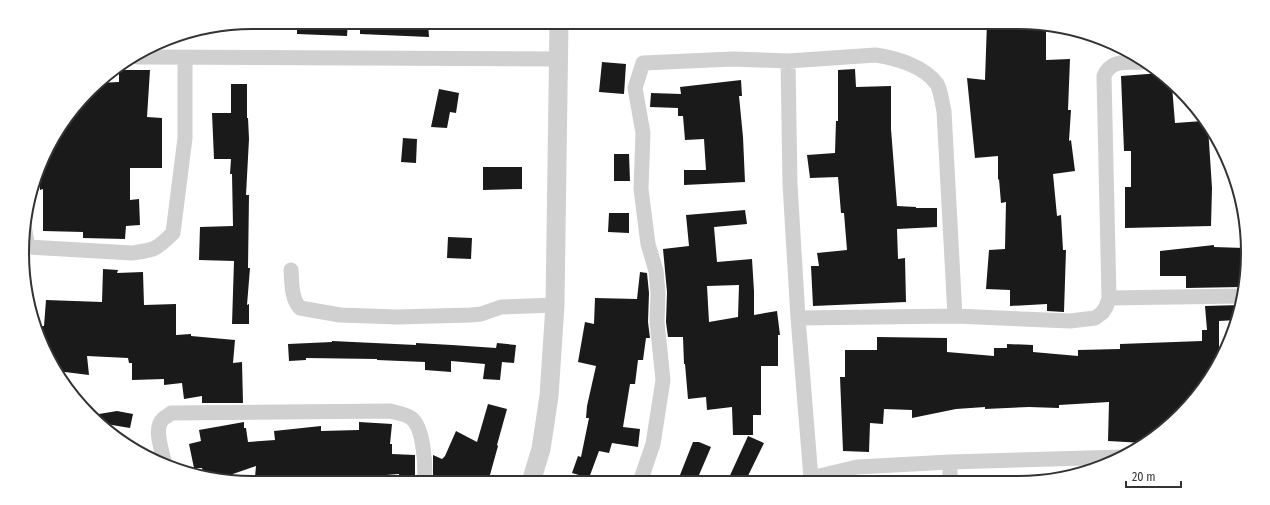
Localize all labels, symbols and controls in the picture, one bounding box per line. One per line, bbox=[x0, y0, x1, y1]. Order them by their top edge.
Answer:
scale bar bbox=[1126, 463, 1181, 489]
text: 20 m bbox=[1132, 470, 1156, 484]

